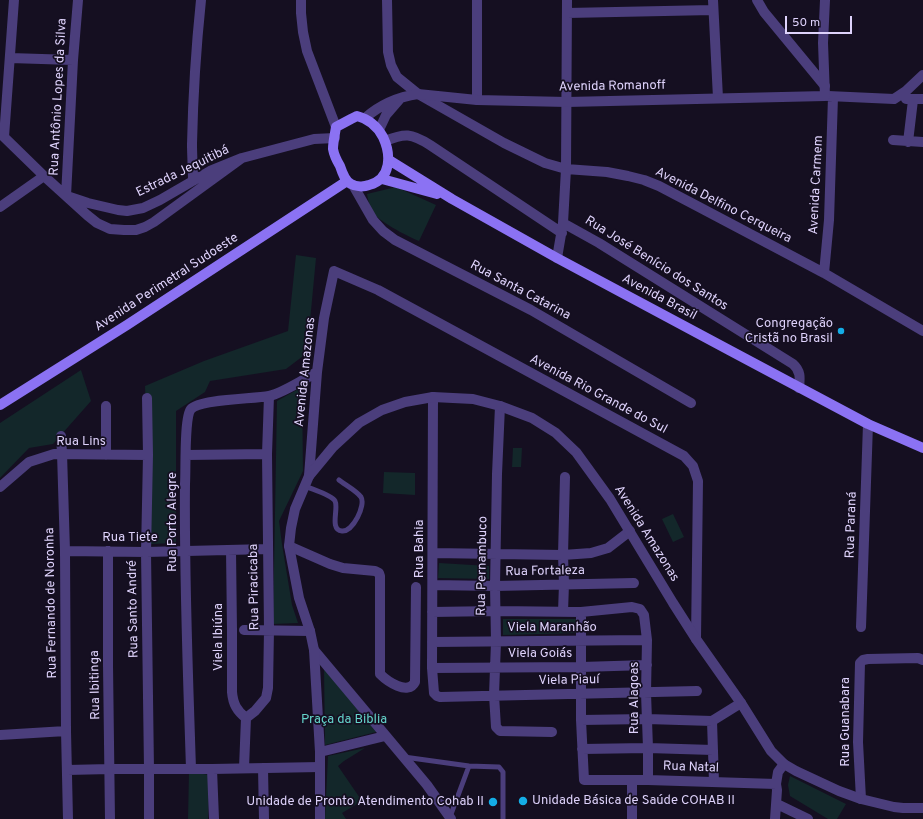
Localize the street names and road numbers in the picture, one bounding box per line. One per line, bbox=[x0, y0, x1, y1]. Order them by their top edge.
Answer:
street label: Rua Antônio Lopes da Silva bbox=[47, 18, 71, 176]
street label: Avenida Romanoff bbox=[558, 78, 666, 96]
street label: Avenida Carmem bbox=[807, 135, 827, 235]
street label: Estrada Jequitibá bbox=[134, 143, 232, 201]
street label: Avenida Delfino Cerqueira bbox=[652, 165, 794, 247]
street label: Rua José Benício dos Santos bbox=[581, 213, 731, 315]
street label: Avenida Perimetral Sudoeste bbox=[92, 231, 242, 335]
street label: Rua Santa Catarina bbox=[467, 258, 573, 324]
street label: Avenida Brasil bbox=[619, 272, 699, 324]
street label: Avenida Amazonas bbox=[292, 316, 320, 428]
street label: Avenida Rio Grande do Sul bbox=[526, 352, 670, 438]
street label: Rua Lins bbox=[56, 434, 106, 450]
street label: Rua Porto Alegre bbox=[165, 472, 181, 572]
street label: Avenida Amazonas bbox=[610, 483, 682, 585]
street label: Rua Paraná bbox=[843, 491, 861, 559]
street label: Rua Pernambuco bbox=[474, 516, 492, 616]
street label: Rua Bahia bbox=[412, 520, 428, 578]
street label: Rua Fernando de Noronha bbox=[43, 527, 61, 679]
street label: Rua Tiete bbox=[102, 530, 158, 546]
street label: Rua Piracicaba bbox=[246, 544, 264, 630]
street label: Rua Santo André bbox=[125, 560, 143, 658]
street label: Rua Fortaleza bbox=[505, 564, 585, 580]
street label: Viela Ibiúna bbox=[211, 603, 227, 671]
street label: Viela Maranhão bbox=[507, 620, 597, 636]
street label: Viela Goiás bbox=[508, 646, 572, 662]
street label: Rua Ibitinga bbox=[88, 650, 104, 720]
street label: Rua Alagoas bbox=[627, 662, 643, 734]
street label: Viela Piauí bbox=[538, 673, 600, 689]
street label: Rua Guanabara bbox=[838, 677, 854, 767]
street label: Rua Natal bbox=[663, 759, 719, 777]

